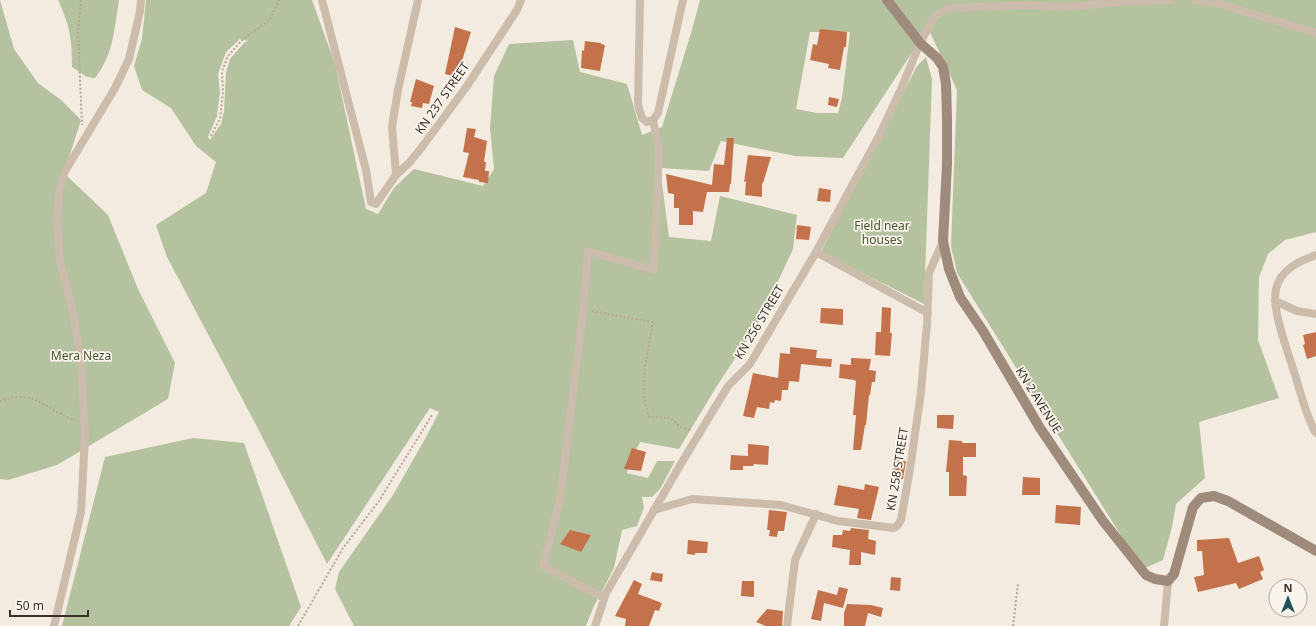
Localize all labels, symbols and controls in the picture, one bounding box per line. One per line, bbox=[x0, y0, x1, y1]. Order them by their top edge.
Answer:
street label: KN 237 STREET bbox=[411, 58, 473, 137]
park label: Field near houses bbox=[854, 217, 910, 248]
street label: KN 256 STREET bbox=[730, 281, 788, 362]
park label: Mera Neza bbox=[51, 347, 111, 364]
street label: KN 2 AVENUE bbox=[1012, 364, 1066, 436]
street label: KN 258 STREET bbox=[882, 426, 912, 512]
north arrow bbox=[1268, 578, 1308, 618]
text: N bbox=[1284, 580, 1292, 595]
scale bar bbox=[10, 592, 88, 618]
text: 50 m bbox=[16, 597, 44, 614]

